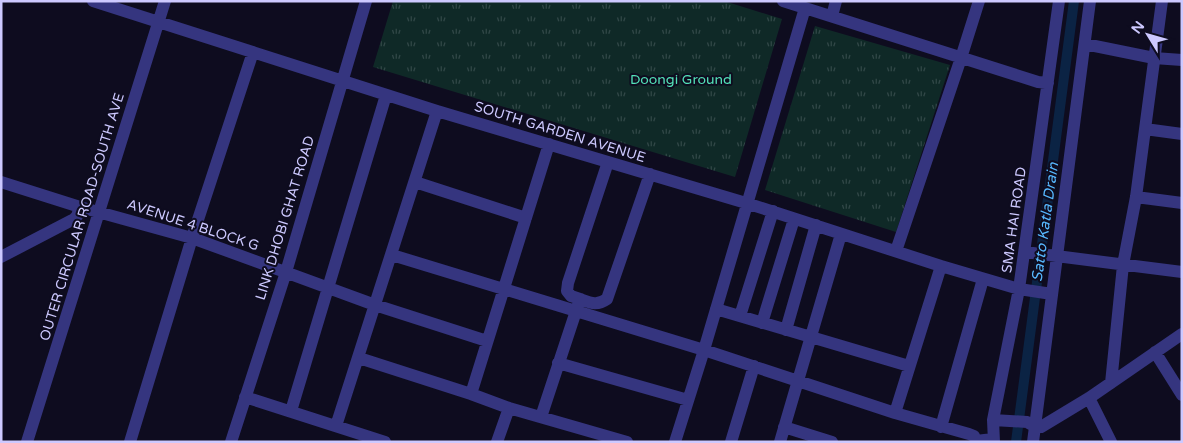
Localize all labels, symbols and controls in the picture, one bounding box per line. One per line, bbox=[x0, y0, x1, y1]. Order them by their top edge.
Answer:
north arrow bbox=[1123, 10, 1173, 60]
text: N bbox=[1128, 18, 1148, 37]
park label: Doongi Ground bbox=[630, 71, 732, 88]
street label: OUTER CIRCULAR ROAD-SOUTH AVE bbox=[36, 91, 128, 343]
street label: SOUTH GARDEN AVENUE bbox=[472, 98, 648, 166]
street label: LINK DHOBI GHAT ROAD bbox=[252, 134, 318, 302]
water label: Satto Katla Drain bbox=[1028, 160, 1062, 283]
street label: SMA HAI ROAD bbox=[998, 166, 1030, 274]
street label: AVENUE 4 BLOCK G bbox=[125, 196, 261, 254]

